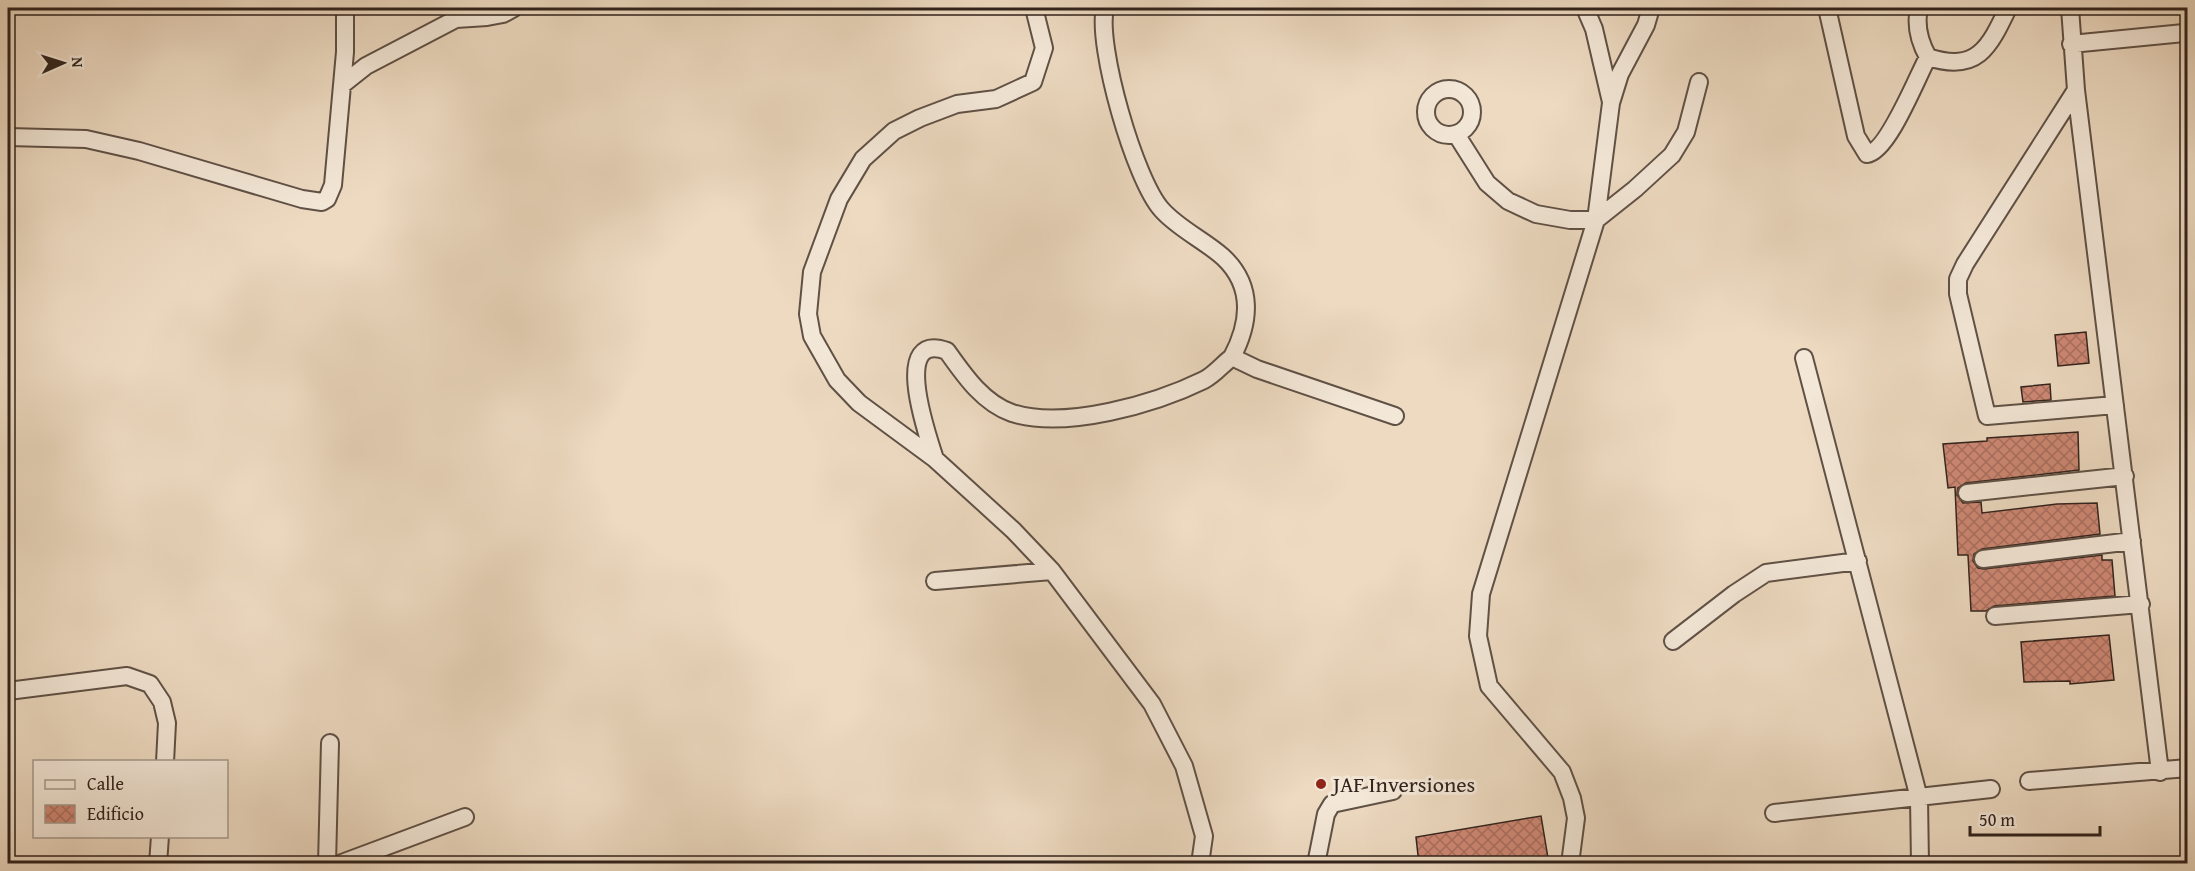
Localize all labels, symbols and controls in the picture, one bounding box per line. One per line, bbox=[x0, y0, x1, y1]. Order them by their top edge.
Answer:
north arrow bbox=[33, 33, 93, 93]
text: N bbox=[66, 56, 90, 68]
legend bbox=[33, 760, 228, 838]
place label: JAF Inversiones bbox=[1330, 768, 1475, 800]
text: Calle bbox=[87, 770, 124, 797]
marker: JAF Inversiones bbox=[1314, 777, 1328, 791]
scale bar bbox=[1970, 799, 2100, 837]
text: Edificio bbox=[87, 800, 144, 827]
text: 50 m bbox=[1979, 806, 2015, 833]

